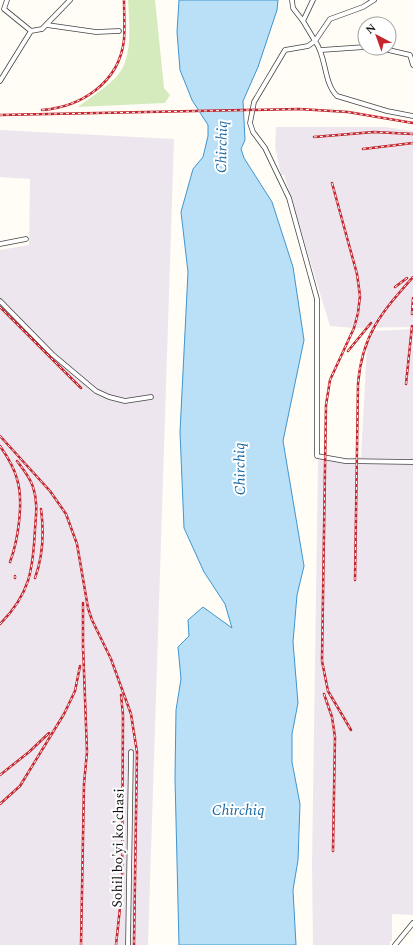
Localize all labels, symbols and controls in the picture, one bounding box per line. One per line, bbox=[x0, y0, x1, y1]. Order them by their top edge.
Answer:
north arrow bbox=[357, 16, 397, 56]
text: N bbox=[362, 19, 380, 38]
water label: Chirchiq bbox=[210, 121, 234, 173]
water label: Chirchiq bbox=[228, 443, 252, 495]
street label: Sohil bo'yi ko'chasi bbox=[106, 788, 130, 908]
water label: Chirchiq bbox=[212, 799, 264, 822]

